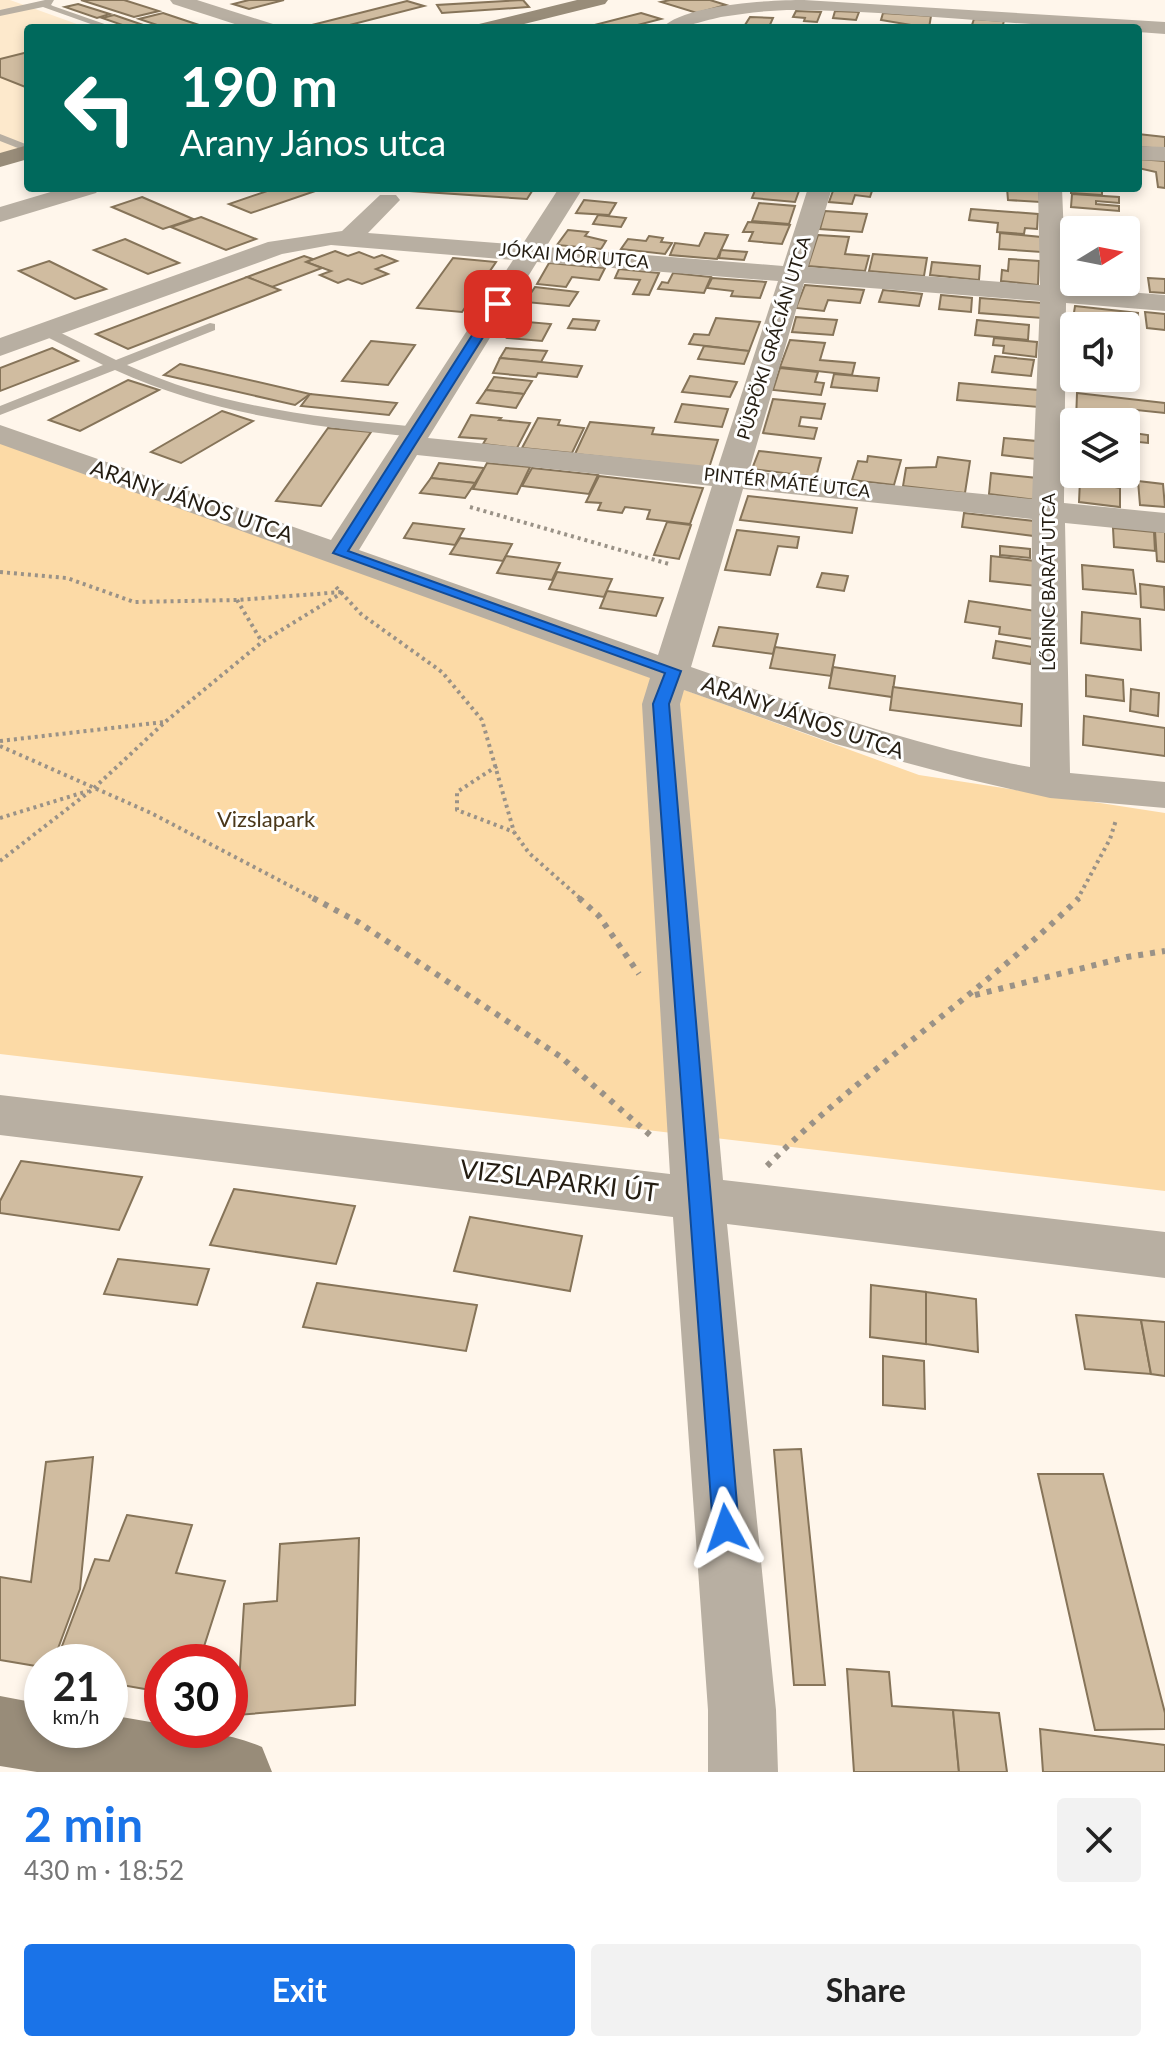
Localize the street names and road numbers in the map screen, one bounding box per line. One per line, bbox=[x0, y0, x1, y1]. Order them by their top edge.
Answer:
street label: PÜSPÖKI GRÁCIÁN UTCA bbox=[732, 232, 815, 442]
street label: JÓKAI MÓR UTCA bbox=[498, 237, 651, 273]
street label: ARANY JÁNOS UTCA bbox=[87, 453, 297, 548]
street label: PINTÉR MÁTÉ UTCA bbox=[703, 462, 872, 502]
street label: LŐRINC BARÁT UTCA bbox=[1037, 492, 1059, 671]
street label: ARANY JÁNOS UTCA bbox=[698, 669, 908, 764]
street label: VIZSLAPARKI ÚT bbox=[458, 1152, 660, 1208]

